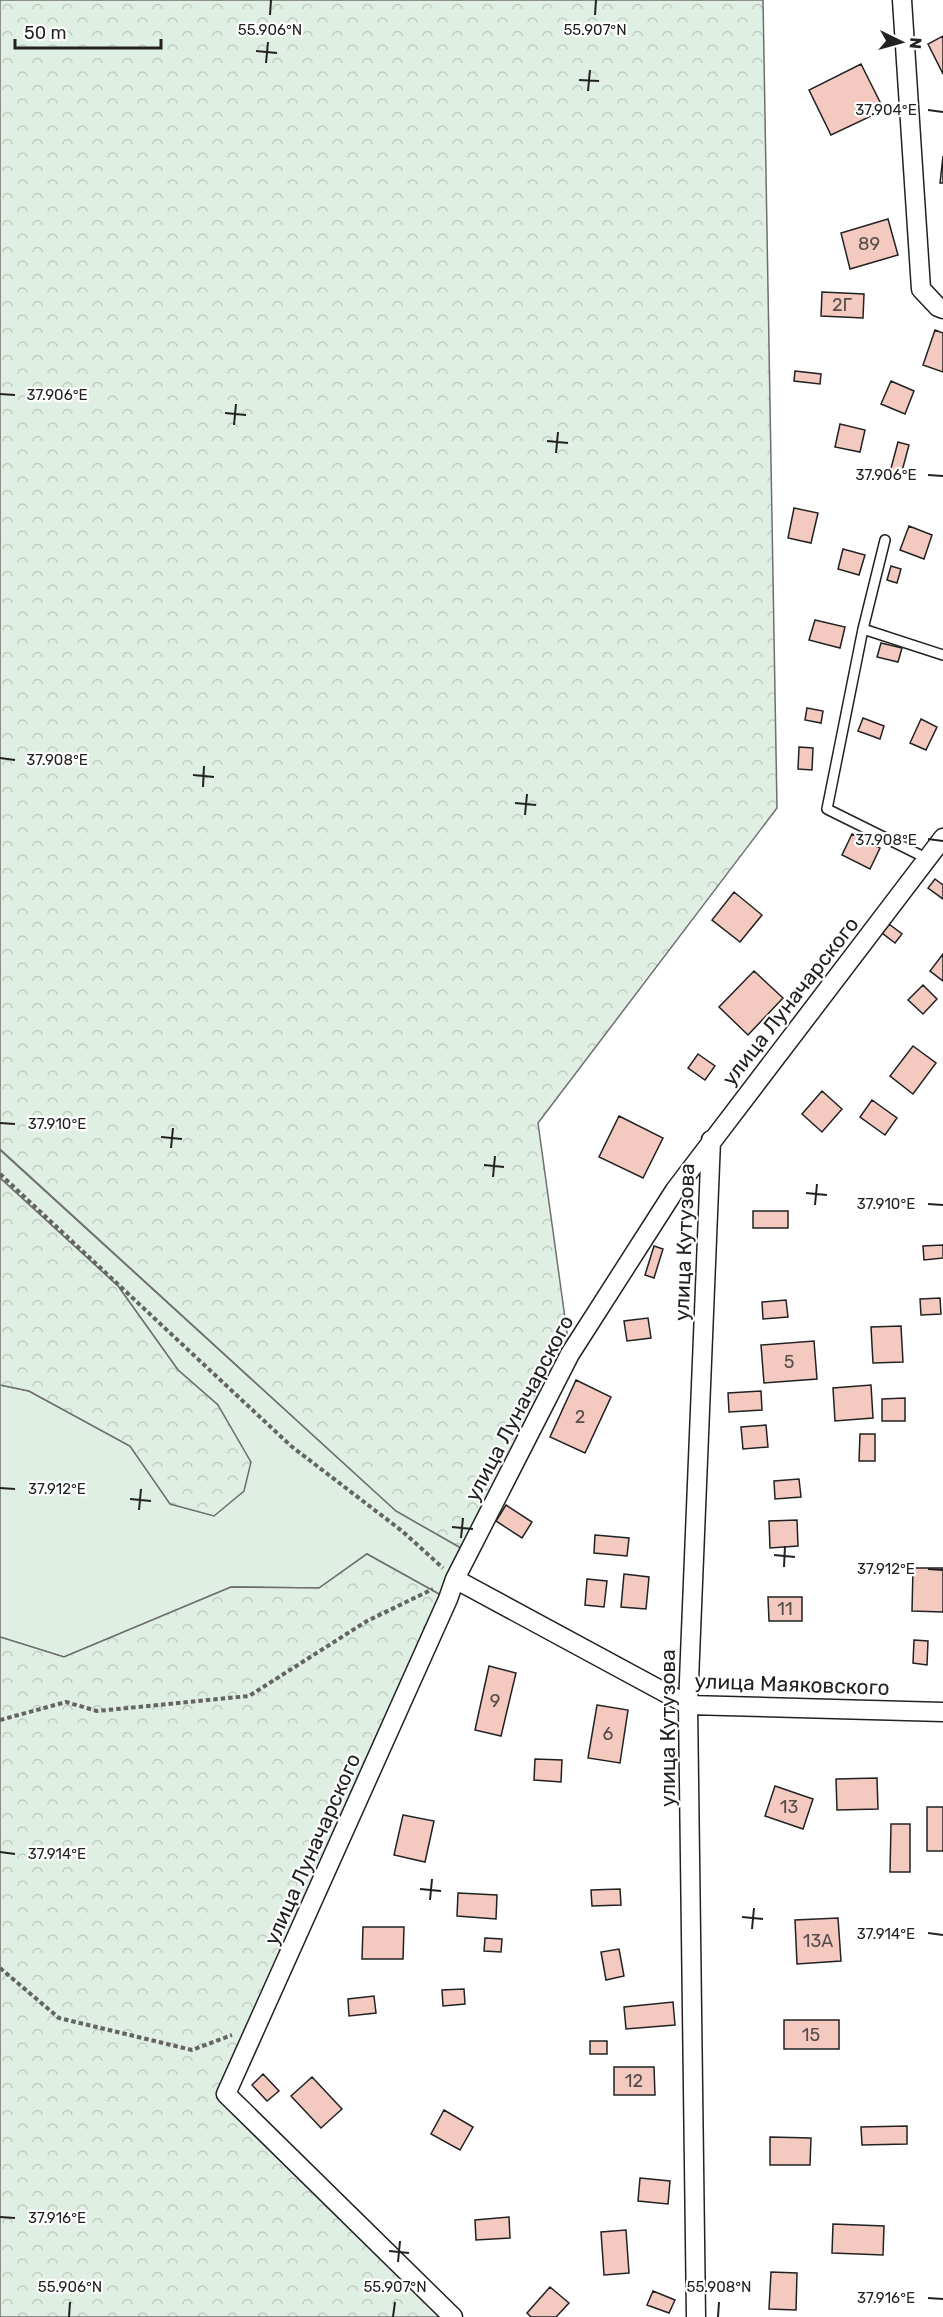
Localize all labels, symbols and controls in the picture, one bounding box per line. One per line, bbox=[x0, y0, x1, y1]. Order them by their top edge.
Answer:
scale bar bbox=[15, 12, 160, 50]
north arrow bbox=[871, 12, 931, 72]
text: 55.906°N bbox=[238, 21, 302, 39]
text: 55.907°N bbox=[563, 21, 627, 39]
text: 50 m bbox=[24, 22, 67, 44]
text: N bbox=[905, 37, 925, 50]
text: 37.904°E bbox=[855, 101, 917, 119]
house number: 89 bbox=[858, 233, 880, 255]
house number: 2Г bbox=[832, 294, 853, 316]
text: 37.906°E bbox=[26, 386, 88, 404]
text: 37.906°E bbox=[855, 466, 917, 484]
text: 37.908°E bbox=[26, 751, 88, 769]
text: 37.908°E bbox=[855, 831, 917, 849]
street label: улица Луначарского bbox=[716, 912, 864, 1090]
text: 37.910°E bbox=[28, 1115, 86, 1133]
street label: улица Кутузова bbox=[669, 1163, 699, 1321]
text: 37.910°E bbox=[857, 1195, 915, 1213]
street label: улица Луначарского bbox=[459, 1311, 579, 1505]
house number: 5 bbox=[784, 1351, 794, 1373]
house number: 2 bbox=[575, 1406, 585, 1428]
text: 37.912°E bbox=[28, 1480, 86, 1498]
text: 37.912°E bbox=[857, 1560, 915, 1578]
house number: 11 bbox=[777, 1598, 793, 1620]
street label: улица Кутузова bbox=[655, 1649, 680, 1807]
street label: улица Маяковского bbox=[694, 1668, 890, 1700]
house number: 9 bbox=[490, 1690, 500, 1712]
house number: 6 bbox=[603, 1723, 614, 1745]
street label: улица Луначарского bbox=[258, 1749, 366, 1949]
house number: 13 bbox=[780, 1796, 798, 1818]
text: 37.914°E bbox=[28, 1845, 86, 1863]
text: 37.914°E bbox=[857, 1925, 915, 1943]
house number: 13А bbox=[803, 1930, 833, 1952]
house number: 15 bbox=[802, 2024, 820, 2046]
house number: 12 bbox=[625, 2070, 643, 2092]
text: 37.916°E bbox=[28, 2209, 86, 2227]
text: 55.906°N bbox=[38, 2278, 102, 2296]
text: 55.907°N bbox=[363, 2278, 427, 2296]
text: 55.908°N bbox=[687, 2278, 752, 2296]
text: 37.916°E bbox=[857, 2289, 915, 2307]

